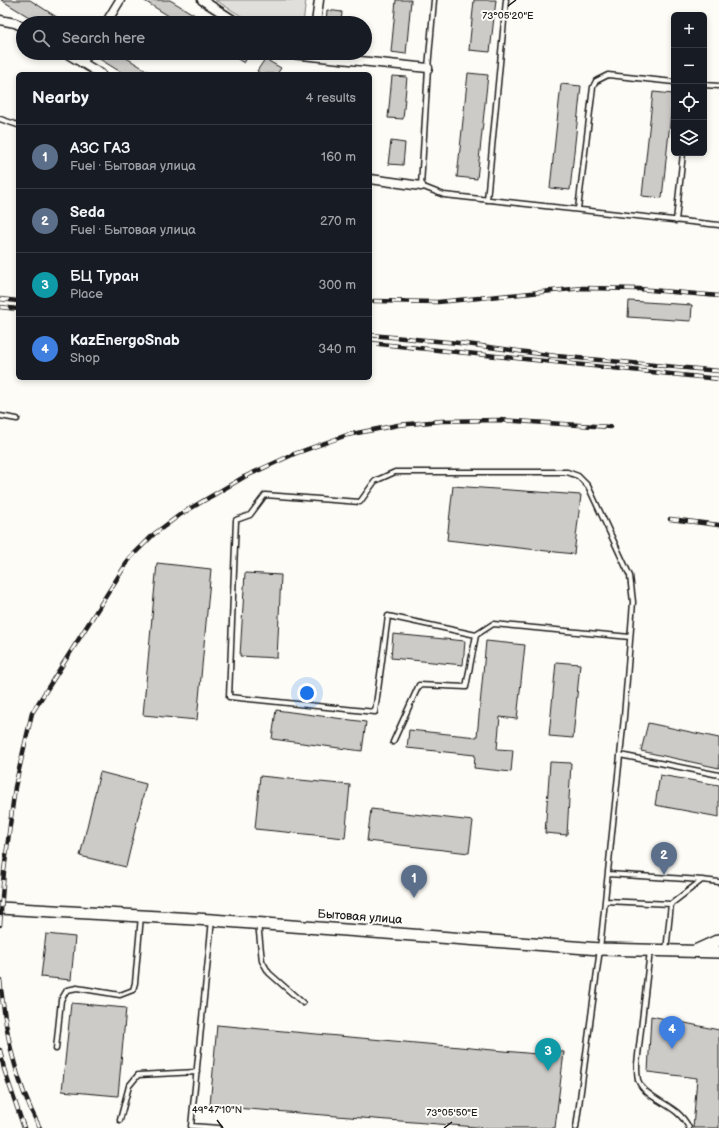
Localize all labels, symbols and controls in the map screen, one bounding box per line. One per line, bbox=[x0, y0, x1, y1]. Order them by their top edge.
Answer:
text: 73°05'20"E bbox=[482, 10, 534, 22]
map controls bbox=[671, 12, 707, 156]
button: + bbox=[671, 12, 707, 48]
search box bbox=[16, 16, 372, 60]
icon: search bbox=[30, 27, 52, 49]
text: Search here bbox=[62, 29, 145, 48]
button: − bbox=[671, 48, 707, 84]
button: locate bbox=[671, 84, 707, 120]
text: Nearby bbox=[32, 88, 89, 108]
text: 4 results bbox=[306, 90, 356, 106]
button: layers bbox=[671, 120, 707, 156]
text: АЗС ГАЗ bbox=[70, 139, 130, 158]
text: 1 bbox=[42, 149, 48, 165]
text: 160 m bbox=[321, 149, 356, 165]
text: Fuel · Бытовая улица bbox=[70, 158, 196, 174]
text: Seda bbox=[70, 203, 105, 222]
text: 2 bbox=[41, 213, 49, 229]
text: 270 m bbox=[320, 213, 356, 229]
text: Fuel · Бытовая улица bbox=[70, 222, 196, 238]
text: БЦ Туран bbox=[70, 267, 139, 286]
text: 3 bbox=[41, 277, 49, 293]
text: 300 m bbox=[318, 277, 356, 293]
text: Place bbox=[70, 286, 103, 302]
text: KazEnergoSnab bbox=[70, 331, 180, 350]
text: 4 bbox=[41, 341, 49, 357]
text: 340 m bbox=[318, 341, 356, 357]
text: Shop bbox=[70, 350, 100, 366]
your location bbox=[297, 683, 317, 703]
pin: 2 bbox=[651, 842, 677, 875]
pin: 1 bbox=[401, 865, 427, 898]
street label: Бытовая улица bbox=[317, 907, 403, 927]
pin: 4 bbox=[659, 1016, 685, 1049]
pin: 3 bbox=[535, 1038, 561, 1071]
text: 49°47'10"N bbox=[192, 1104, 242, 1116]
text: 73°05'50"E bbox=[426, 1107, 478, 1119]

